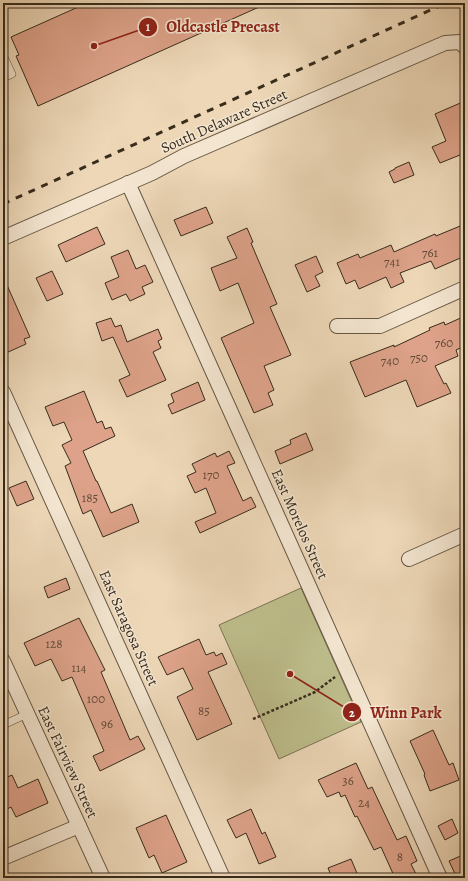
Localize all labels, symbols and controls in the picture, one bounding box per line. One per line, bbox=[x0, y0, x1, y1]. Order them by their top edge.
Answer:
callout: Oldcastle Precast bbox=[138, 13, 288, 41]
text: Oldcastle Precast bbox=[166, 16, 280, 38]
text: 1 bbox=[146, 19, 151, 35]
street label: South Delaware Street bbox=[158, 84, 290, 158]
house number: 761 bbox=[422, 244, 439, 261]
house number: 741 bbox=[384, 253, 400, 270]
house number: 760 bbox=[435, 334, 453, 351]
house number: 750 bbox=[410, 349, 428, 366]
house number: 740 bbox=[381, 352, 399, 369]
house number: 170 bbox=[203, 466, 219, 483]
street label: East Morelos Street bbox=[267, 466, 333, 582]
house number: 185 bbox=[82, 489, 98, 506]
street label: East Saragosa Street bbox=[95, 567, 163, 689]
house number: 128 bbox=[46, 635, 62, 652]
house number: 114 bbox=[72, 659, 87, 676]
house number: 100 bbox=[87, 690, 105, 707]
callout: Winn Park bbox=[342, 698, 449, 726]
house number: 85 bbox=[198, 702, 210, 719]
text: Winn Park bbox=[369, 702, 442, 724]
street label: East Fairview Street bbox=[33, 703, 103, 821]
text: 2 bbox=[349, 705, 355, 721]
house number: 96 bbox=[101, 715, 113, 732]
house number: 36 bbox=[342, 772, 354, 789]
house number: 24 bbox=[358, 794, 370, 811]
house number: 8 bbox=[397, 848, 403, 865]

